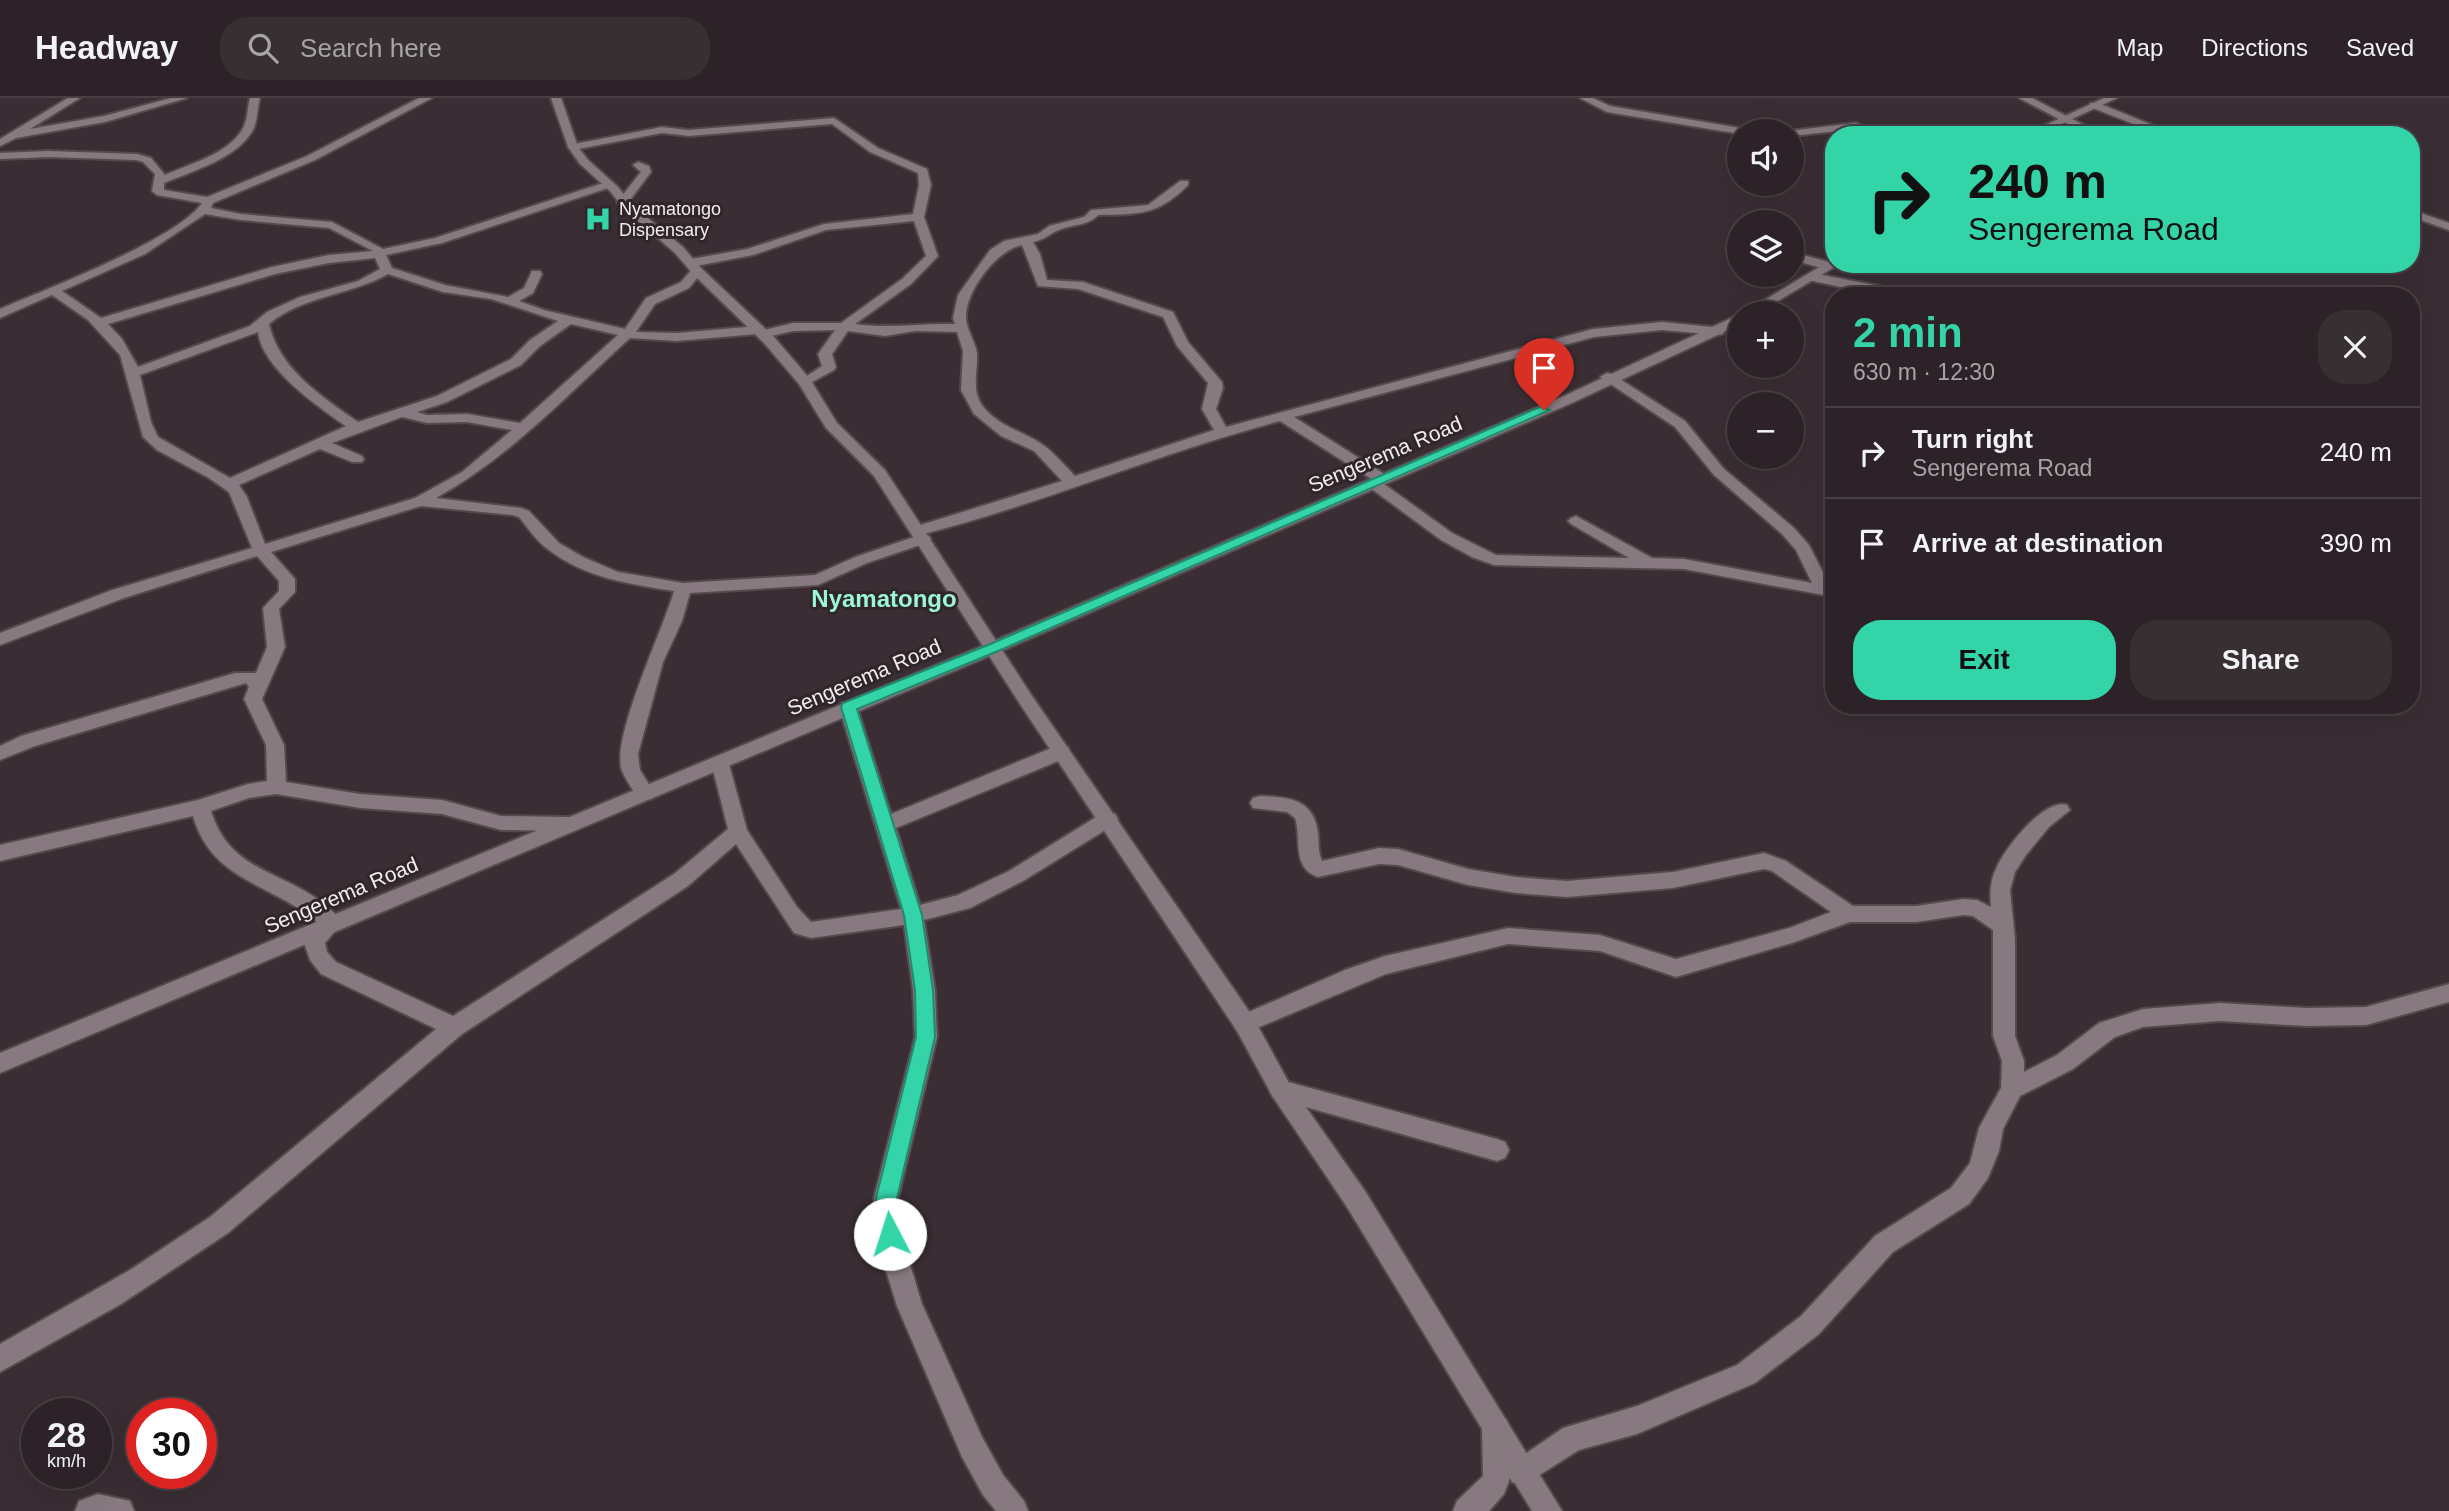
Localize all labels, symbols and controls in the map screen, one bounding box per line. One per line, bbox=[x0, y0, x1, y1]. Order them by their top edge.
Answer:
search box bbox=[220, 17, 710, 80]
text: Headway bbox=[35, 29, 178, 66]
icon: search bbox=[244, 29, 282, 67]
text: Search here bbox=[300, 33, 442, 63]
text: Map bbox=[2117, 34, 2163, 61]
text: Directions bbox=[2201, 34, 2308, 61]
text: Saved bbox=[2346, 34, 2414, 61]
map controls bbox=[1727, 119, 1804, 469]
button: sound bbox=[1727, 119, 1804, 196]
icon: right bbox=[1853, 154, 1944, 245]
text: 240 m bbox=[1968, 154, 2107, 208]
place label: Nyamatongo Dispensary bbox=[619, 199, 721, 240]
hospital icon: Nyamatongo Dispensary bbox=[583, 204, 613, 234]
button: layers bbox=[1727, 210, 1804, 287]
text: Sengerema Road bbox=[1968, 211, 2219, 247]
button: + bbox=[1727, 301, 1804, 378]
text: 2 min bbox=[1853, 309, 1963, 356]
button: close bbox=[2318, 310, 2392, 384]
pin bbox=[1514, 338, 1574, 410]
icon: arrive bbox=[1525, 349, 1563, 387]
text: 630 m · 12:30 bbox=[1853, 359, 1995, 385]
button: − bbox=[1727, 392, 1804, 469]
street label: Sengerema Road bbox=[1305, 411, 1465, 497]
text: Turn right bbox=[1912, 424, 2033, 454]
icon: right bbox=[1853, 434, 1891, 472]
text: 240 m bbox=[2320, 437, 2392, 467]
text: Sengerema Road bbox=[1912, 455, 2092, 481]
icon: arrive bbox=[1853, 525, 1891, 563]
text: Arrive at destination bbox=[1912, 528, 2163, 558]
text: 390 m bbox=[2320, 528, 2392, 558]
district label: Nyamatongo bbox=[811, 585, 957, 612]
button: Exit bbox=[1853, 620, 2116, 700]
button: Share bbox=[2130, 620, 2392, 700]
street label: Sengerema Road bbox=[784, 634, 944, 720]
street label: Sengerema Road bbox=[261, 852, 421, 938]
position arrow bbox=[853, 1197, 927, 1271]
speed limit sign: 30 bbox=[126, 1398, 217, 1489]
text: 28 bbox=[47, 1415, 86, 1454]
text: km/h bbox=[47, 1451, 86, 1471]

